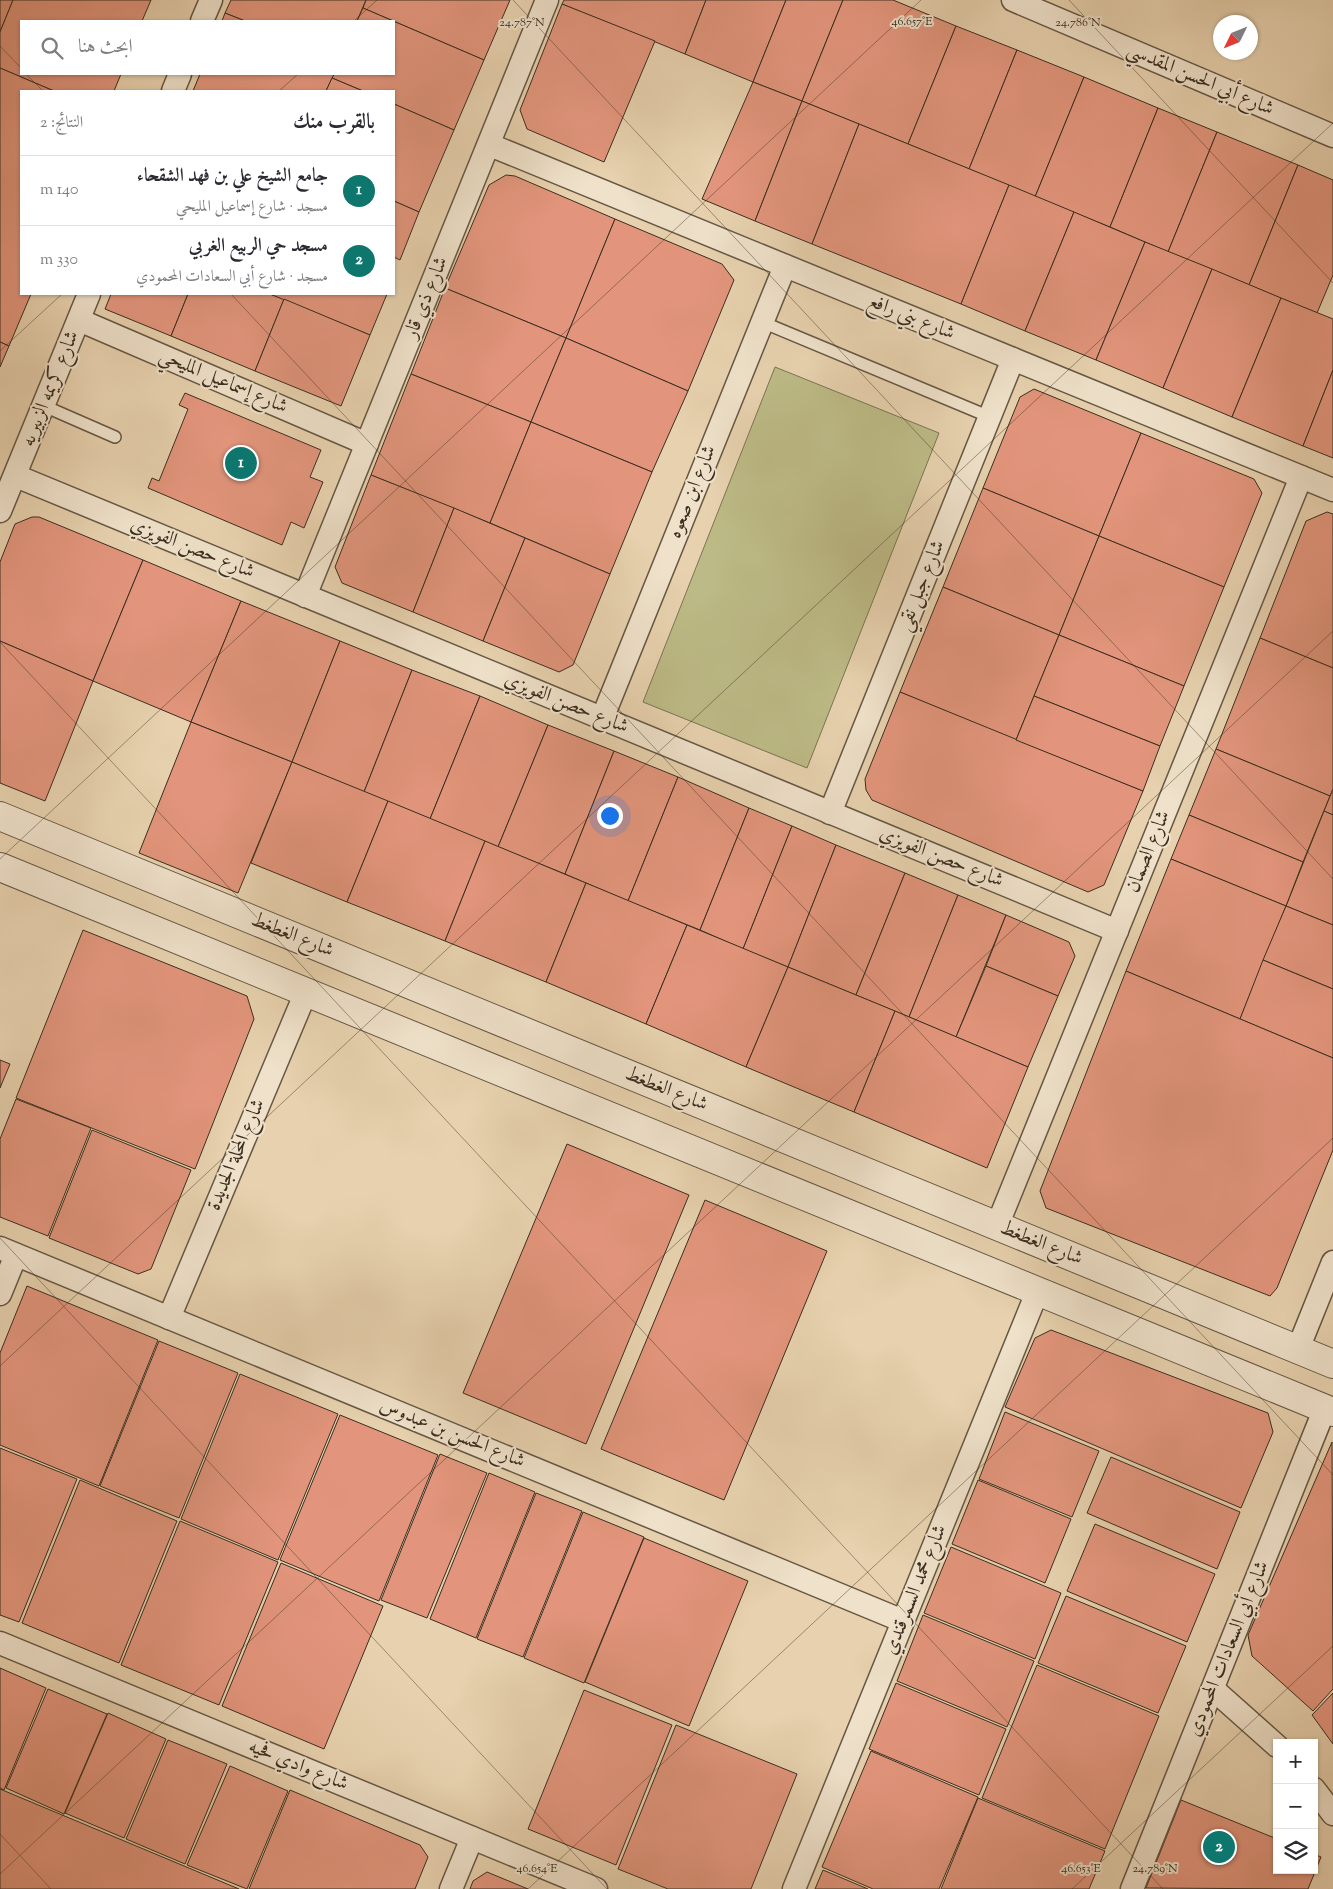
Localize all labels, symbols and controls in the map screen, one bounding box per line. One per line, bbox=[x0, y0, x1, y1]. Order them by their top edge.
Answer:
text: 46.657°E bbox=[892, 13, 933, 31]
text: 24.787°N bbox=[499, 14, 545, 32]
text: 24.786°N bbox=[1055, 14, 1101, 32]
north arrow bbox=[1213, 15, 1258, 60]
search box bbox=[20, 20, 395, 75]
icon: search bbox=[38, 34, 66, 62]
text: ابحث هنا bbox=[78, 34, 133, 61]
street label: شارع أبي الحسن المقدسي bbox=[1121, 34, 1279, 126]
text: بالقرب منك bbox=[293, 108, 375, 138]
text: النتائج: 2 bbox=[40, 112, 83, 135]
text: جامع الشيخ علي بن فهد الشقحاء bbox=[137, 163, 328, 190]
text: 140 m bbox=[40, 179, 78, 202]
text: 1 bbox=[356, 179, 362, 202]
text: مسجد · شارع إسماعيل المليحي bbox=[176, 196, 328, 219]
text: مسجد حي الربيع الغربي bbox=[189, 233, 328, 260]
text: 330 m bbox=[40, 249, 78, 272]
text: 2 bbox=[355, 249, 363, 272]
street label: شارع ذي قار bbox=[397, 253, 457, 346]
text: مسجد · شارع أبي السعادات المحمودي bbox=[136, 266, 328, 289]
street label: شارع بني رافع bbox=[863, 287, 959, 350]
street label: شارع كريمه الزبيريه bbox=[15, 327, 88, 452]
street label: شارع إسماعيل المليحي bbox=[153, 342, 292, 424]
street label: شارع ابن صعوه bbox=[661, 441, 726, 543]
pin: 1 bbox=[225, 444, 257, 482]
street label: شارع حصن الفويزي bbox=[125, 511, 259, 588]
street label: شارع جبل نقي bbox=[891, 536, 956, 637]
street label: شارع حصن الفويزي bbox=[499, 666, 633, 743]
your location bbox=[597, 803, 623, 829]
street label: شارع الصمان bbox=[1119, 806, 1180, 898]
street label: شارع حصن الفويزي bbox=[874, 820, 1008, 897]
street label: شارع الغطغط bbox=[246, 906, 338, 967]
street label: شارع الغطغط bbox=[620, 1060, 712, 1121]
street label: شارع المحلة الجديدة bbox=[200, 1095, 274, 1216]
street label: شارع الغطغط bbox=[995, 1214, 1087, 1275]
street label: شارع الحسن بن عبدوس bbox=[374, 1392, 529, 1477]
street label: شارع محمد السمرقندي bbox=[877, 1521, 956, 1660]
street label: شارع أبي السعادات المحمودي bbox=[1179, 1556, 1278, 1742]
street label: شارع وادي فحيه bbox=[243, 1733, 352, 1800]
map controls bbox=[1273, 1739, 1318, 1874]
button: + bbox=[1273, 1739, 1318, 1784]
button: − bbox=[1273, 1784, 1318, 1829]
pin: 2 bbox=[1203, 1828, 1235, 1866]
button: layers bbox=[1273, 1829, 1318, 1874]
text: 46.654°E bbox=[517, 1860, 558, 1878]
text: 46.653°E bbox=[1061, 1860, 1102, 1878]
text: 24.789°N bbox=[1133, 1860, 1178, 1878]

